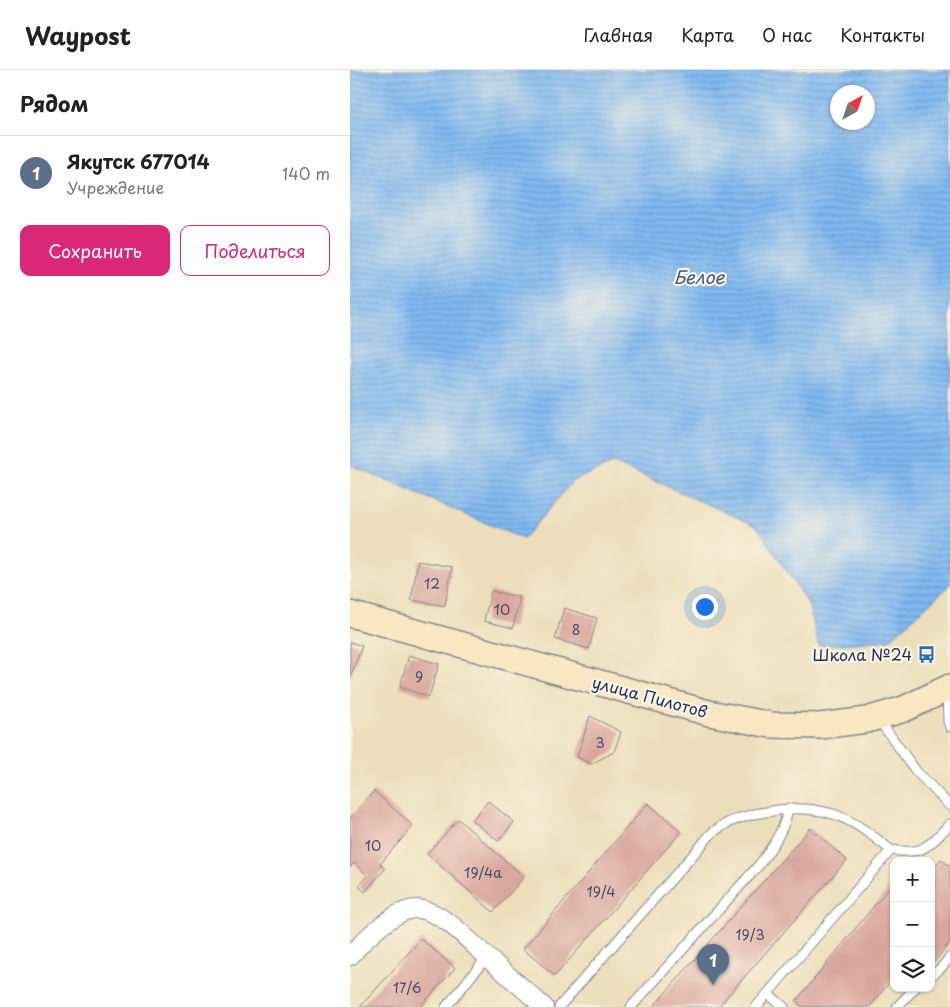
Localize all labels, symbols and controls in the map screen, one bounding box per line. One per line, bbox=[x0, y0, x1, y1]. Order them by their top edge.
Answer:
text: Waypost bbox=[25, 17, 131, 53]
text: Главная bbox=[584, 21, 653, 48]
text: Карта bbox=[681, 21, 734, 48]
text: О нас bbox=[762, 21, 812, 48]
text: Контакты bbox=[840, 21, 925, 48]
north arrow bbox=[830, 85, 875, 130]
text: Рядом bbox=[20, 87, 88, 119]
text: Якутск 677014 bbox=[67, 147, 210, 175]
text: 1 bbox=[32, 161, 40, 185]
text: 140 m bbox=[282, 161, 330, 185]
text: Учреждение bbox=[67, 175, 164, 199]
button: Сохранить bbox=[20, 225, 170, 276]
button: Поделиться bbox=[180, 225, 330, 276]
water label: Белое bbox=[673, 263, 725, 290]
house number: 12 bbox=[424, 573, 440, 594]
your location bbox=[692, 594, 718, 620]
house number: 10 bbox=[494, 599, 510, 620]
house number: 8 bbox=[572, 619, 580, 640]
place label: Школа №24 bbox=[812, 642, 912, 666]
bus stop icon: Школа №24 bbox=[916, 644, 936, 664]
house number: 9 bbox=[415, 666, 423, 687]
street label: улица Пилотов bbox=[590, 669, 710, 723]
house number: 3 bbox=[595, 732, 605, 753]
house number: 10 bbox=[365, 835, 381, 856]
map controls bbox=[890, 857, 935, 992]
button: + bbox=[890, 857, 935, 902]
house number: 19/4а bbox=[464, 862, 502, 883]
house number: 19/4 bbox=[586, 881, 616, 902]
button: − bbox=[890, 902, 935, 947]
house number: 19/3 bbox=[735, 924, 765, 945]
pin: 1 bbox=[697, 944, 729, 985]
button: layers bbox=[890, 947, 935, 992]
house number: 17/6 bbox=[393, 977, 421, 998]

